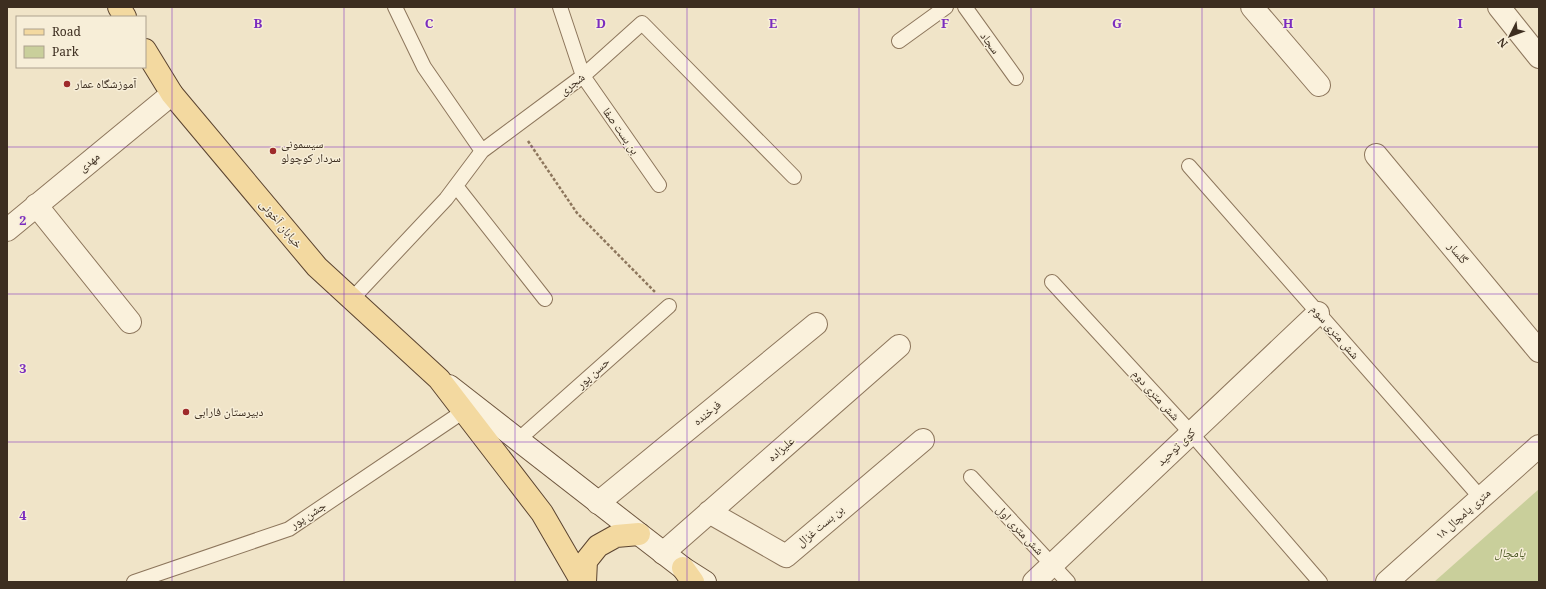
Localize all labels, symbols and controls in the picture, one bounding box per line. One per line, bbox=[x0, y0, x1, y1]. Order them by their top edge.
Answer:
text: B bbox=[254, 14, 263, 36]
text: C bbox=[425, 14, 434, 36]
text: D bbox=[596, 14, 606, 36]
text: E bbox=[769, 14, 778, 36]
text: F bbox=[941, 14, 949, 36]
text: G bbox=[1112, 14, 1122, 36]
text: H bbox=[1283, 14, 1294, 36]
text: I bbox=[1457, 14, 1463, 36]
legend bbox=[16, 16, 146, 68]
north arrow bbox=[1490, 16, 1530, 56]
text: Road bbox=[52, 23, 82, 44]
street label: سجاد bbox=[973, 28, 1004, 60]
text: N bbox=[1494, 32, 1514, 51]
text: Park bbox=[52, 43, 80, 64]
street label: شجری bbox=[555, 68, 591, 102]
place label: آموزشگاه عمار bbox=[74, 75, 137, 96]
marker: آموزشگاه عمار bbox=[62, 79, 72, 89]
street label: بن بست صفا bbox=[596, 104, 644, 160]
place label: سیسمونی سردار کوچولو bbox=[281, 135, 341, 170]
marker: سیسمونی سردار کوچولو bbox=[268, 146, 278, 156]
street label: مهدی bbox=[74, 148, 106, 179]
street label: خیابان آخونی bbox=[253, 196, 307, 254]
text: 2 bbox=[19, 211, 27, 233]
street label: گلسار bbox=[1441, 237, 1472, 270]
street label: شش متری سوم bbox=[1304, 301, 1364, 365]
street label: حسن پور bbox=[572, 353, 616, 396]
text: 3 bbox=[19, 359, 27, 381]
street label: شش متری دوم bbox=[1126, 365, 1184, 427]
street label: فرخنده bbox=[689, 396, 727, 432]
place label: دبیرستان فارابی bbox=[194, 403, 264, 424]
marker: دبیرستان فارابی bbox=[181, 407, 191, 417]
street label: کوی توحید bbox=[1152, 424, 1202, 472]
street label: علیزاده bbox=[763, 432, 801, 468]
street label: ۱۸ متری پامچال bbox=[1431, 484, 1497, 546]
street label: جشن پور bbox=[286, 496, 331, 536]
street label: بن بست غزال bbox=[792, 501, 850, 554]
street label: شش متری اول bbox=[990, 501, 1048, 561]
text: 4 bbox=[19, 506, 27, 528]
park label: پامچال bbox=[1495, 544, 1526, 565]

